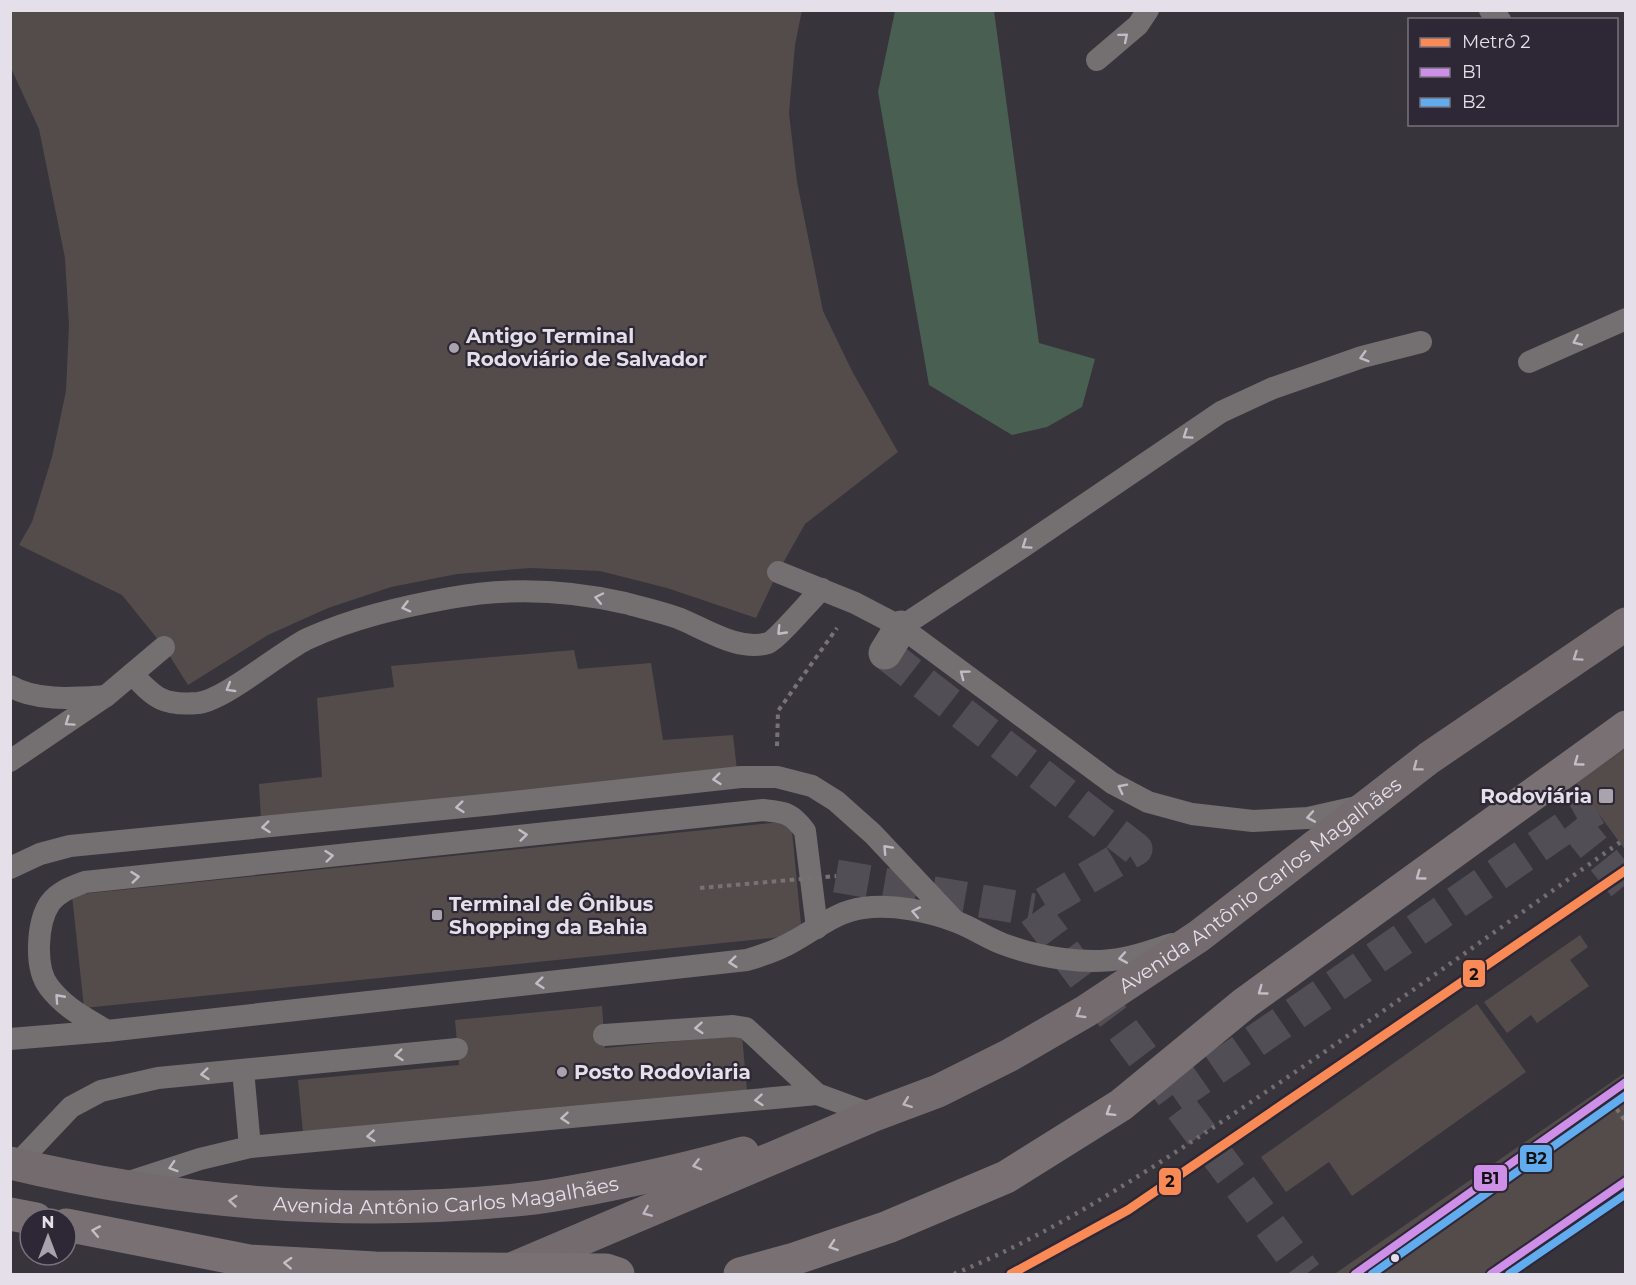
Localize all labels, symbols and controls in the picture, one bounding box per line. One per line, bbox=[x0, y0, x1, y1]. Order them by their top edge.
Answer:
legend bbox=[1408, 18, 1618, 126]
text: Metrô 2 bbox=[1462, 31, 1531, 53]
one-way arrow bbox=[1117, 33, 1128, 44]
text: B1 bbox=[1462, 61, 1482, 83]
text: B2 bbox=[1462, 91, 1486, 113]
place label: Antigo Terminal Rodoviário de Salvador bbox=[465, 324, 707, 371]
one-way arrow bbox=[1573, 333, 1584, 345]
marker: Antigo Terminal Rodoviário de Salvador bbox=[447, 341, 461, 355]
one-way arrow bbox=[1359, 350, 1370, 362]
one-way arrow bbox=[1182, 428, 1193, 439]
one-way arrow bbox=[1022, 538, 1033, 549]
one-way arrow bbox=[594, 592, 604, 605]
one-way arrow bbox=[401, 599, 411, 612]
one-way arrow bbox=[777, 624, 788, 634]
one-way arrow bbox=[1573, 650, 1584, 661]
one-way arrow bbox=[959, 670, 970, 681]
one-way arrow bbox=[226, 680, 236, 692]
one-way arrow bbox=[64, 715, 75, 726]
one-way arrow bbox=[1574, 754, 1585, 765]
one-way arrow bbox=[1412, 760, 1423, 771]
one-way arrow bbox=[712, 772, 721, 785]
street label: Avenida Antônio Carlos Magalhães bbox=[1114, 772, 1406, 998]
one-way arrow bbox=[1117, 784, 1128, 795]
place label: Rodoviária bbox=[1480, 784, 1592, 808]
marker: Rodoviária bbox=[1597, 787, 1615, 805]
one-way arrow bbox=[456, 800, 465, 813]
one-way arrow bbox=[1306, 810, 1316, 823]
one-way arrow bbox=[262, 820, 271, 833]
one-way arrow bbox=[519, 829, 528, 842]
one-way arrow bbox=[884, 845, 895, 856]
one-way arrow bbox=[325, 850, 334, 863]
one-way arrow bbox=[1416, 869, 1427, 880]
one-way arrow bbox=[131, 871, 140, 884]
place label: Terminal de Ônibus Shopping da Bahia bbox=[449, 892, 654, 939]
one-way arrow bbox=[911, 906, 921, 919]
marker: Terminal de Ônibus Shopping da Bahia bbox=[430, 908, 444, 922]
one-way arrow bbox=[1118, 951, 1128, 963]
one-way arrow bbox=[729, 955, 738, 968]
line badge: 2 bbox=[1462, 959, 1486, 988]
text: 2 bbox=[1469, 965, 1479, 984]
one-way arrow bbox=[535, 976, 544, 989]
one-way arrow bbox=[1258, 983, 1269, 994]
one-way arrow bbox=[55, 994, 66, 1005]
one-way arrow bbox=[1076, 1007, 1086, 1018]
one-way arrow bbox=[694, 1021, 703, 1034]
one-way arrow bbox=[395, 1048, 404, 1061]
place label: Posto Rodoviaria bbox=[574, 1060, 751, 1084]
marker: Posto Rodoviaria bbox=[555, 1065, 569, 1079]
one-way arrow bbox=[200, 1067, 210, 1080]
one-way arrow bbox=[754, 1093, 764, 1106]
one-way arrow bbox=[902, 1095, 913, 1108]
one-way arrow bbox=[1106, 1105, 1117, 1116]
one-way arrow bbox=[560, 1111, 569, 1124]
one-way arrow bbox=[366, 1129, 375, 1142]
line badge: B2 bbox=[1519, 1144, 1553, 1173]
text: B2 bbox=[1525, 1149, 1547, 1168]
one-way arrow bbox=[692, 1157, 702, 1170]
one-way arrow bbox=[168, 1160, 179, 1173]
line badge: B1 bbox=[1473, 1164, 1508, 1192]
line badge: 2 bbox=[1158, 1167, 1182, 1196]
text: B1 bbox=[1481, 1169, 1499, 1188]
street label: Avenida Antônio Carlos Magalhães bbox=[273, 1171, 621, 1219]
text: 2 bbox=[1165, 1172, 1175, 1191]
one-way arrow bbox=[228, 1195, 237, 1208]
one-way arrow bbox=[642, 1205, 653, 1217]
north arrow bbox=[18, 1207, 78, 1267]
text: N bbox=[42, 1213, 54, 1232]
one-way arrow bbox=[91, 1225, 101, 1238]
one-way arrow bbox=[828, 1239, 839, 1251]
unlabelled marker bbox=[1389, 1252, 1401, 1264]
one-way arrow bbox=[284, 1257, 293, 1270]

